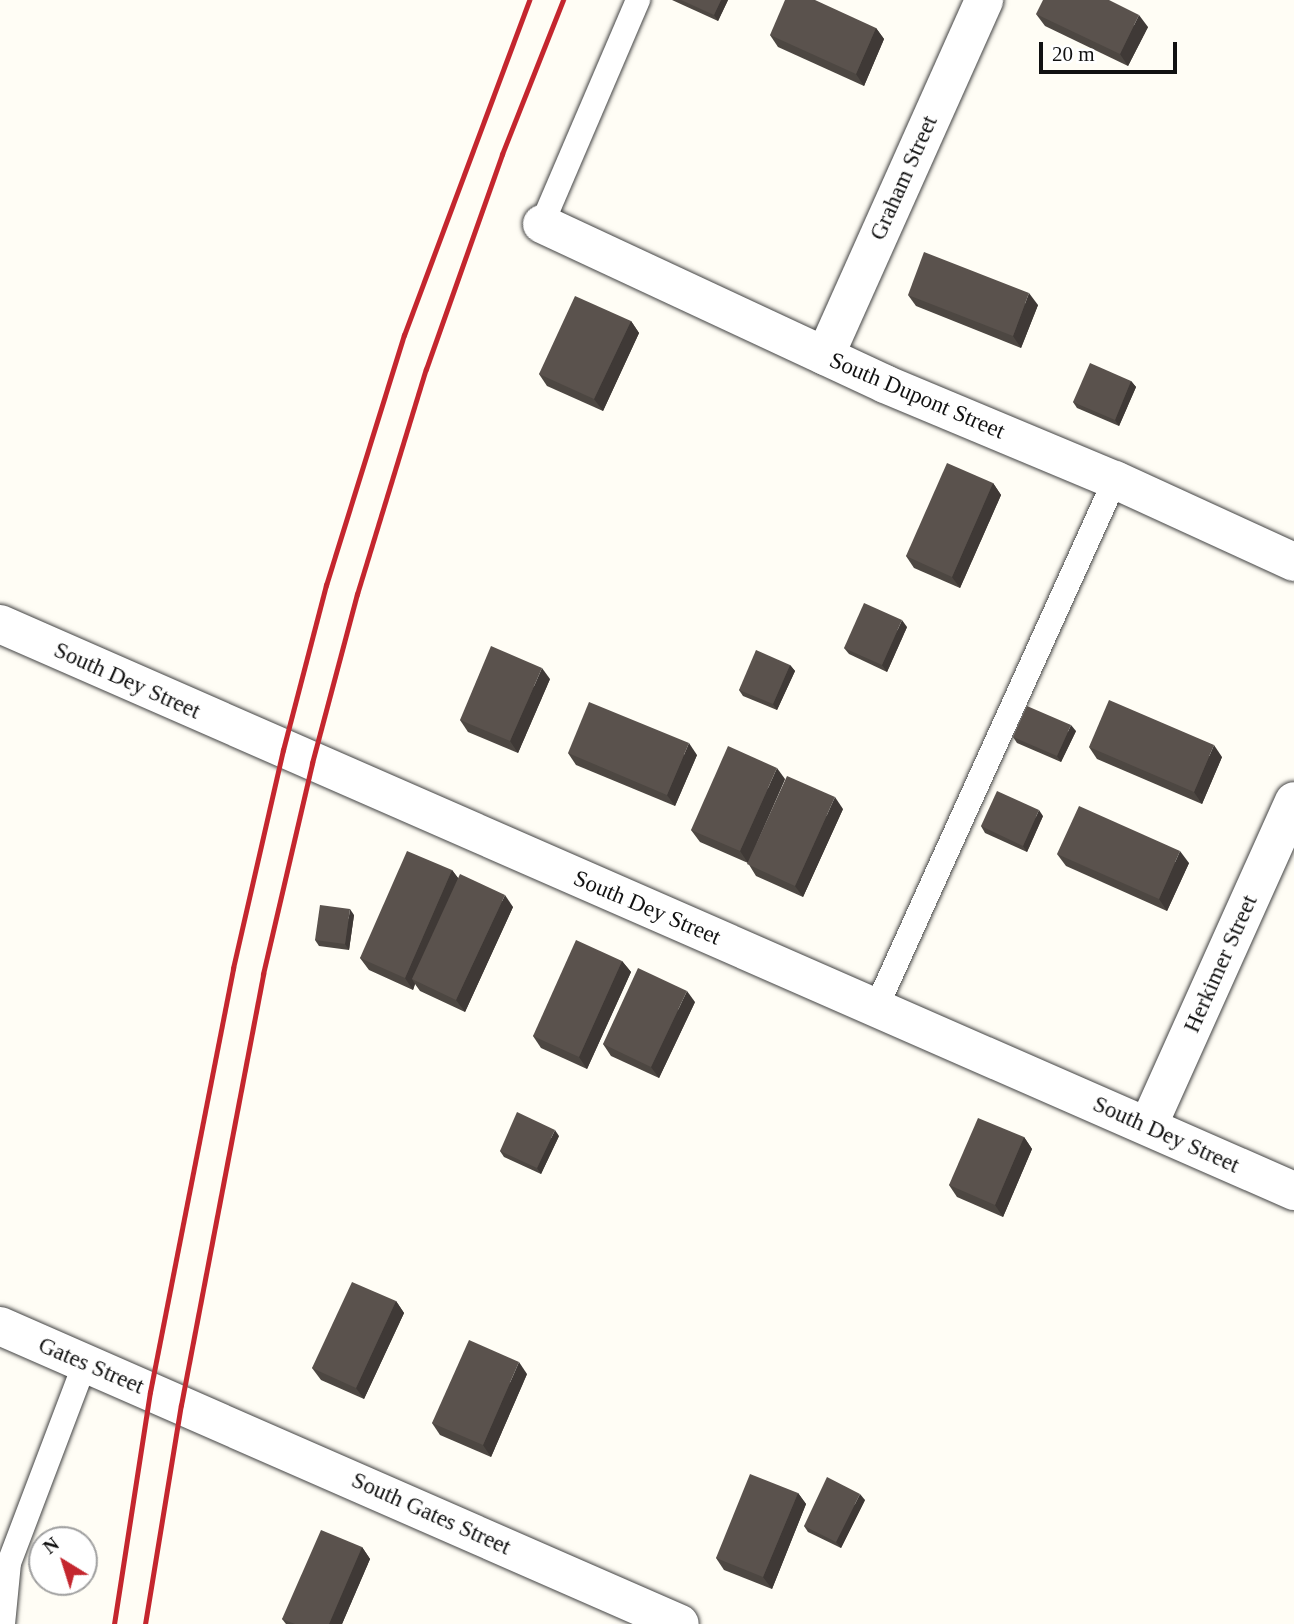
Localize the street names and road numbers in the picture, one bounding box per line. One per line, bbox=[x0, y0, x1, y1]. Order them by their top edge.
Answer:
street label: Graham Street bbox=[864, 111, 944, 245]
street label: South Dupont Street bbox=[825, 347, 1009, 445]
street label: South Dey Street bbox=[50, 636, 204, 726]
street label: South Dey Street bbox=[569, 865, 725, 951]
street label: Herkimer Street bbox=[1178, 891, 1264, 1037]
street label: South Dey Street bbox=[1089, 1090, 1243, 1180]
street label: Gates Street bbox=[34, 1331, 148, 1401]
street label: South Gates Street bbox=[347, 1467, 515, 1561]

